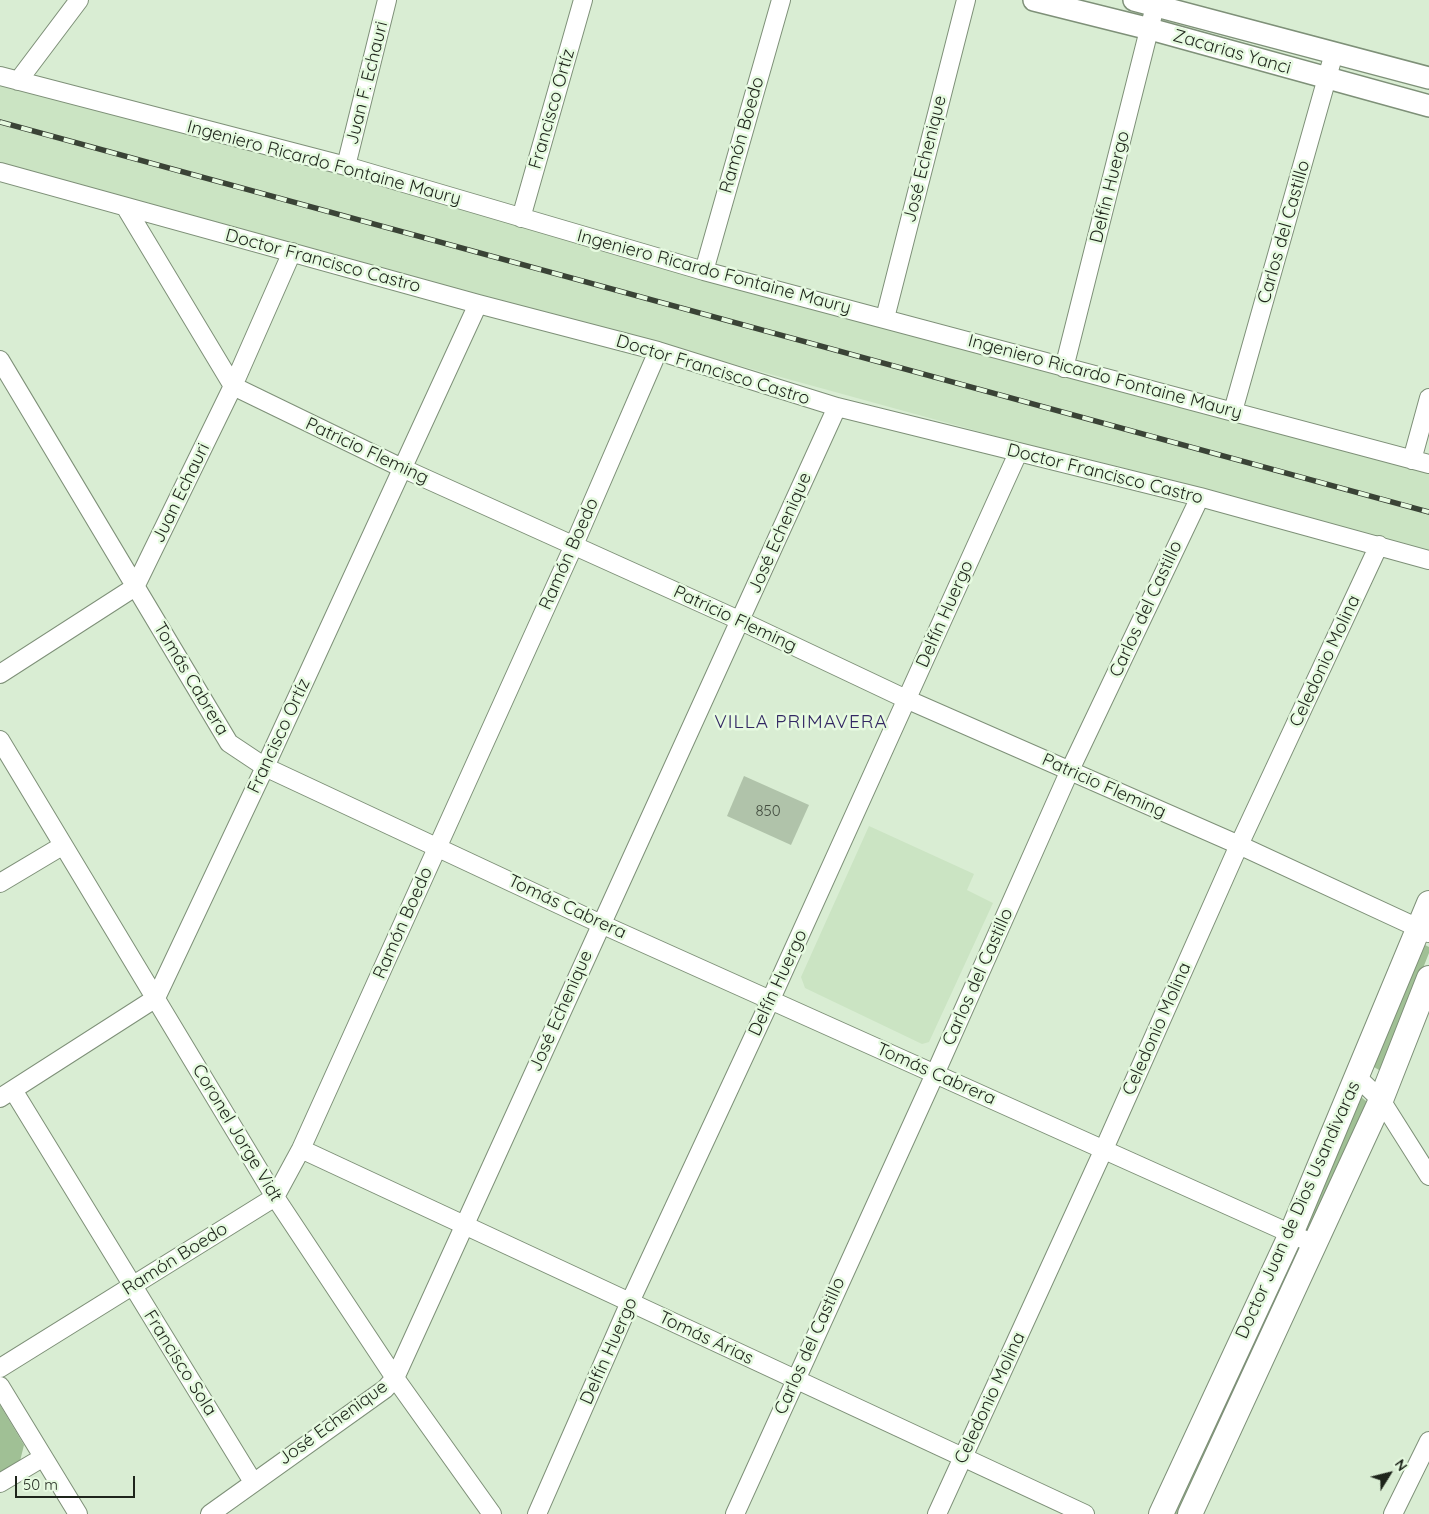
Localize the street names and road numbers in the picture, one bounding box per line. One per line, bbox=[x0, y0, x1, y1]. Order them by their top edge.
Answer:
street label: Juan F. Echauri bbox=[341, 19, 393, 147]
street label: Zacarias Yanci bbox=[1171, 25, 1293, 79]
street label: Francisco Ortíz bbox=[525, 46, 579, 172]
street label: Ramón Boedo bbox=[715, 74, 769, 196]
street label: José Echenique bbox=[899, 93, 951, 225]
street label: Ingeniero Ricardo Fontaine Maury bbox=[185, 116, 463, 210]
street label: Delfín Huergo bbox=[1086, 129, 1134, 245]
street label: Carlos del Castillo bbox=[1253, 158, 1315, 306]
street label: Doctor Francisco Castro bbox=[223, 225, 423, 297]
street label: Ingeniero Ricardo Fontaine Maury bbox=[575, 225, 853, 319]
street label: Doctor Francisco Castro bbox=[614, 330, 812, 410]
street label: Ingeniero Ricardo Fontaine Maury bbox=[966, 330, 1244, 424]
street label: Patricio Fleming bbox=[302, 413, 432, 489]
street label: Doctor Francisco Castro bbox=[1005, 439, 1205, 509]
street label: Juan Echauri bbox=[148, 440, 214, 546]
street label: José Echenique bbox=[744, 469, 816, 597]
street label: Ramón Boedo bbox=[535, 495, 603, 613]
street label: Carlos del Castillo bbox=[1105, 537, 1187, 681]
street label: Delfín Huergo bbox=[912, 557, 978, 671]
street label: Patricio Fleming bbox=[670, 581, 800, 657]
street label: Celedonio Molina bbox=[1285, 592, 1365, 730]
street label: Tomás Cabrera bbox=[149, 619, 233, 739]
street label: Francisco Ortíz bbox=[243, 675, 315, 797]
street label: Patricio Fleming bbox=[1039, 749, 1169, 823]
street label: Ramón Boedo bbox=[369, 864, 437, 982]
street label: Tomás Cabrera bbox=[504, 870, 630, 944]
street label: Carlos del Castillo bbox=[938, 905, 1018, 1049]
street label: Delfín Huergo bbox=[744, 926, 812, 1040]
street label: José Echenique bbox=[525, 947, 597, 1075]
street label: Celedonio Molina bbox=[1118, 959, 1196, 1099]
street label: Tomás Cabrera bbox=[873, 1038, 999, 1110]
street label: Coronel Jorge Vidt bbox=[187, 1060, 287, 1206]
street label: Doctor Juan de Dios Usandivaras bbox=[1231, 1078, 1365, 1342]
street label: Ramón Boedo bbox=[118, 1218, 232, 1300]
street label: Carlos del Castillo bbox=[770, 1274, 850, 1418]
street label: Delfín Huergo bbox=[576, 1294, 642, 1408]
street label: Francisco Sola bbox=[139, 1306, 221, 1420]
street label: Tomás Árias bbox=[655, 1307, 757, 1369]
street label: Celedonio Molina bbox=[950, 1329, 1030, 1467]
street label: José Echenique bbox=[274, 1376, 392, 1470]

